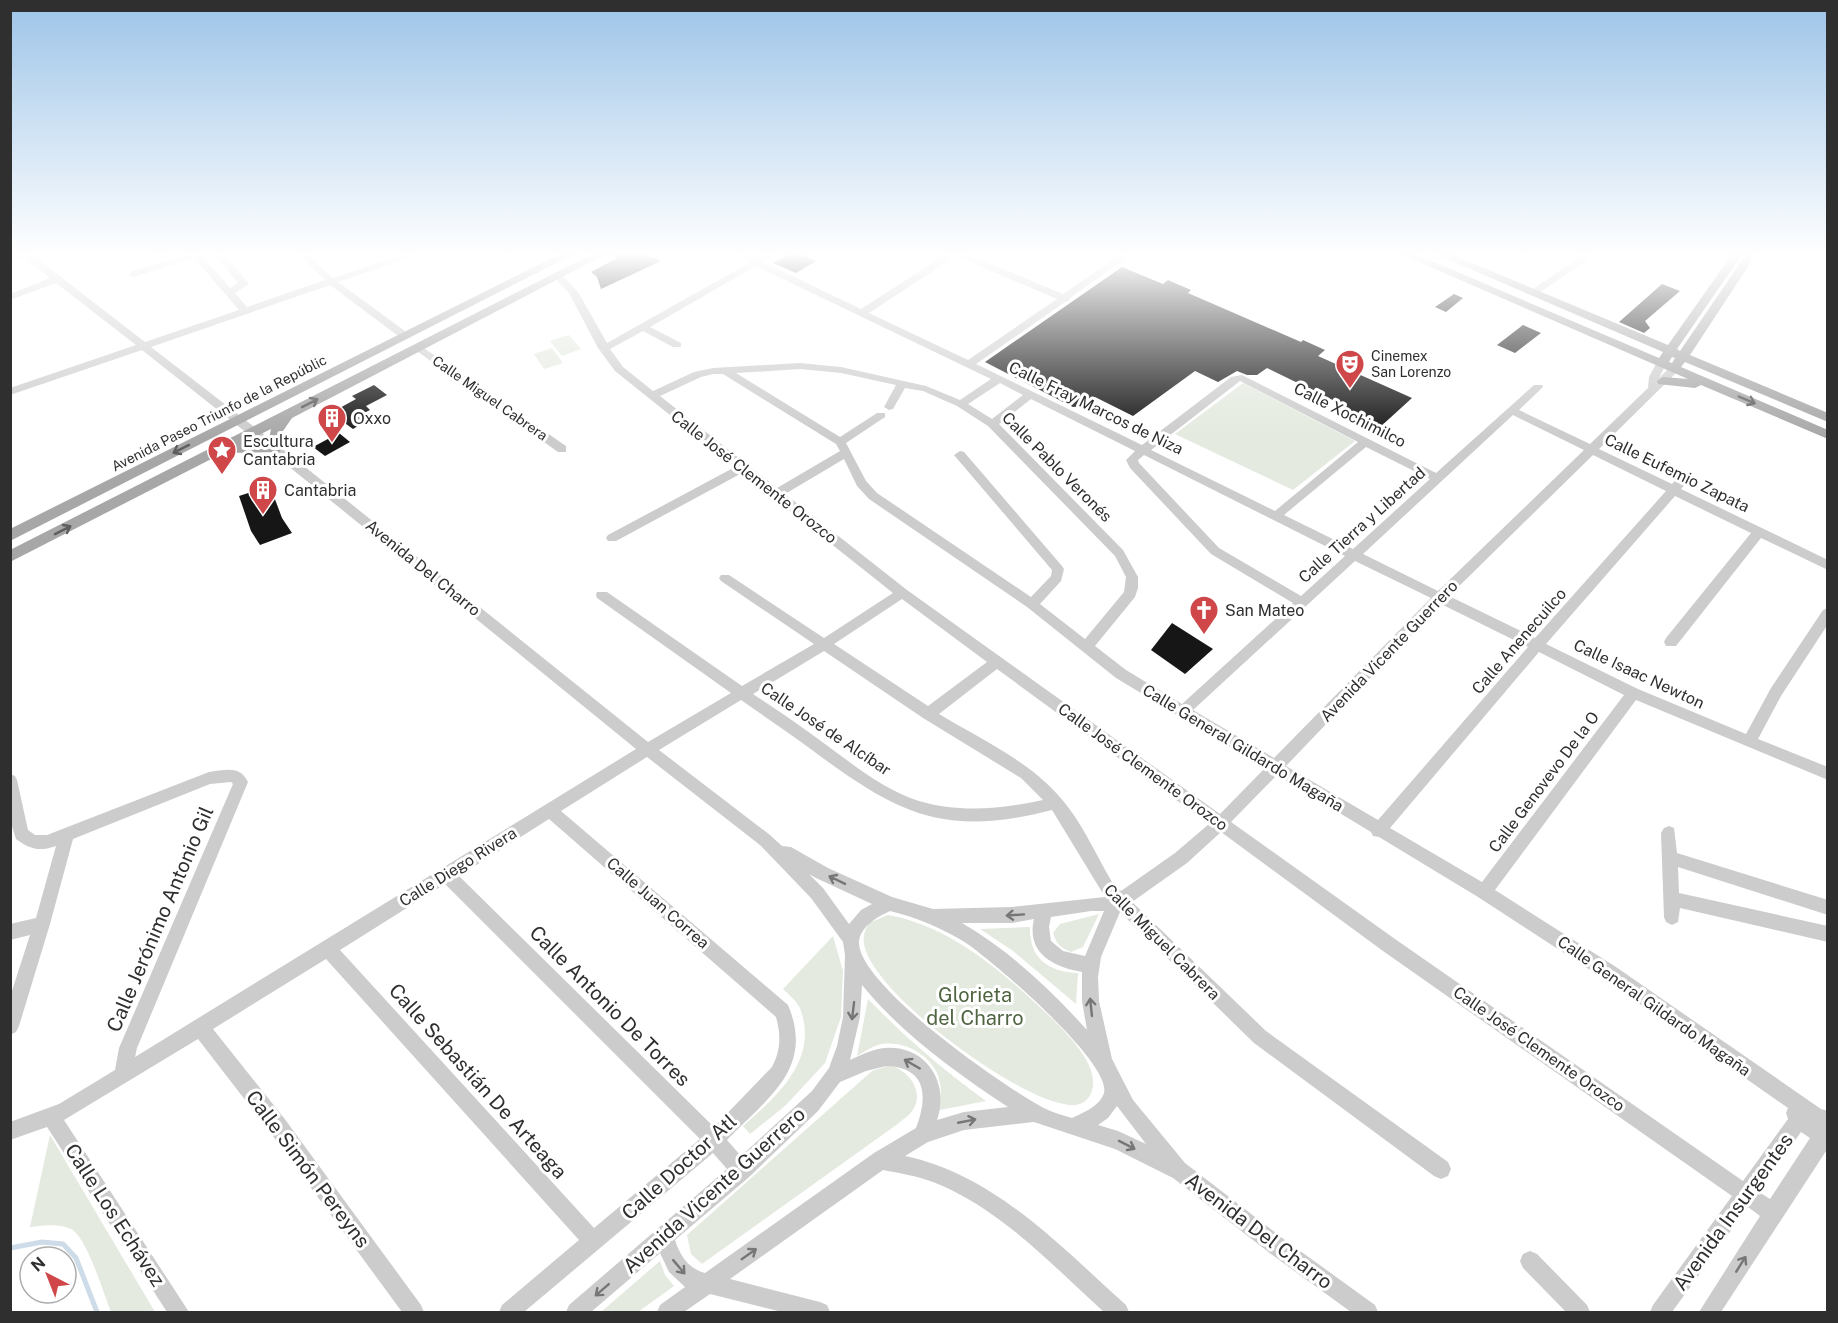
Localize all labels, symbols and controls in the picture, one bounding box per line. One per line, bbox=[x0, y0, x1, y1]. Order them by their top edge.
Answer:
theatre icon: Cinemex San Lorenzo bbox=[1334, 348, 1366, 390]
place label: Cinemex San Lorenzo bbox=[1371, 348, 1451, 380]
street label: Avenida Paseo Triunfo de la Repúblic bbox=[109, 352, 329, 474]
street label: Calle Miguel Cabrera bbox=[430, 352, 550, 444]
street label: Calle Fray Marcos de Niza bbox=[1006, 357, 1186, 459]
street label: Calle Xochimilco bbox=[1291, 379, 1409, 451]
one-way arrow bbox=[1737, 395, 1755, 406]
one-way arrow bbox=[301, 396, 319, 408]
building icon: Oxxo bbox=[316, 402, 348, 444]
street label: Calle José Clemente Orozco bbox=[667, 406, 841, 548]
street label: Calle Pablo Veronés bbox=[998, 408, 1116, 526]
place label: Oxxo bbox=[353, 409, 391, 428]
street label: Calle Eufemio Zapata bbox=[1601, 430, 1753, 516]
place label: Escultura Cantabria bbox=[243, 432, 315, 469]
place icon: Escultura Cantabria bbox=[206, 434, 238, 476]
one-way arrow bbox=[172, 444, 190, 455]
street label: Calle Tierra y Libertad bbox=[1295, 463, 1429, 587]
building icon: Cantabria bbox=[247, 474, 279, 516]
place label: Cantabria bbox=[284, 481, 356, 500]
street label: Avenida Del Charro bbox=[362, 516, 484, 620]
one-way arrow bbox=[53, 524, 71, 536]
street label: Avenida Vicente Guerrero bbox=[1316, 576, 1462, 726]
street label: Calle Anenecuilco bbox=[1468, 584, 1570, 698]
church icon: San Mateo bbox=[1188, 594, 1220, 636]
place label: San Mateo bbox=[1225, 601, 1304, 620]
street label: Calle Isaac Newton bbox=[1571, 635, 1707, 713]
street label: Calle José de Alcíbar bbox=[757, 678, 895, 780]
street label: Calle General Gildardo Magaña bbox=[1139, 680, 1347, 816]
street label: Calle José Clemente Orozco bbox=[1055, 699, 1231, 835]
street label: Calle Genovevo De la O bbox=[1485, 708, 1603, 856]
street label: Calle Jerónimo Antonio Gil bbox=[102, 803, 218, 1035]
street label: Calle Diego Rivera bbox=[396, 823, 520, 911]
street label: Calle Juan Correa bbox=[603, 853, 713, 953]
one-way arrow bbox=[828, 874, 846, 886]
street label: Calle Miguel Cabrera bbox=[1100, 880, 1224, 1004]
one-way arrow bbox=[1005, 910, 1025, 921]
street label: Calle Antonio De Torres bbox=[525, 921, 695, 1091]
street label: Calle General Gildardo Magaña bbox=[1554, 932, 1754, 1080]
street label: Calle Sebastián De Arteaga bbox=[384, 978, 572, 1184]
street label: Calle José Clemente Orozco bbox=[1450, 982, 1628, 1116]
park label: Glorieta del Charro bbox=[926, 983, 1024, 1030]
one-way arrow bbox=[1085, 998, 1096, 1017]
one-way arrow bbox=[847, 1001, 858, 1020]
one-way arrow bbox=[904, 1058, 921, 1070]
street label: Calle Simón Pereyns bbox=[241, 1086, 375, 1252]
street label: Avenida Vicente Guerrero bbox=[618, 1102, 810, 1278]
street label: Calle Doctor Atl bbox=[617, 1109, 741, 1225]
one-way arrow bbox=[957, 1115, 977, 1126]
street label: Avenida Insurgentes bbox=[1668, 1129, 1798, 1295]
street label: Calle Los Echávez bbox=[60, 1139, 170, 1291]
one-way arrow bbox=[1118, 1139, 1136, 1151]
street label: Avenida Del Charro bbox=[1181, 1168, 1337, 1294]
north arrow bbox=[18, 1245, 78, 1305]
one-way arrow bbox=[740, 1248, 756, 1260]
text: N bbox=[27, 1253, 49, 1275]
one-way arrow bbox=[1736, 1256, 1748, 1273]
one-way arrow bbox=[672, 1259, 685, 1275]
one-way arrow bbox=[595, 1283, 610, 1297]

